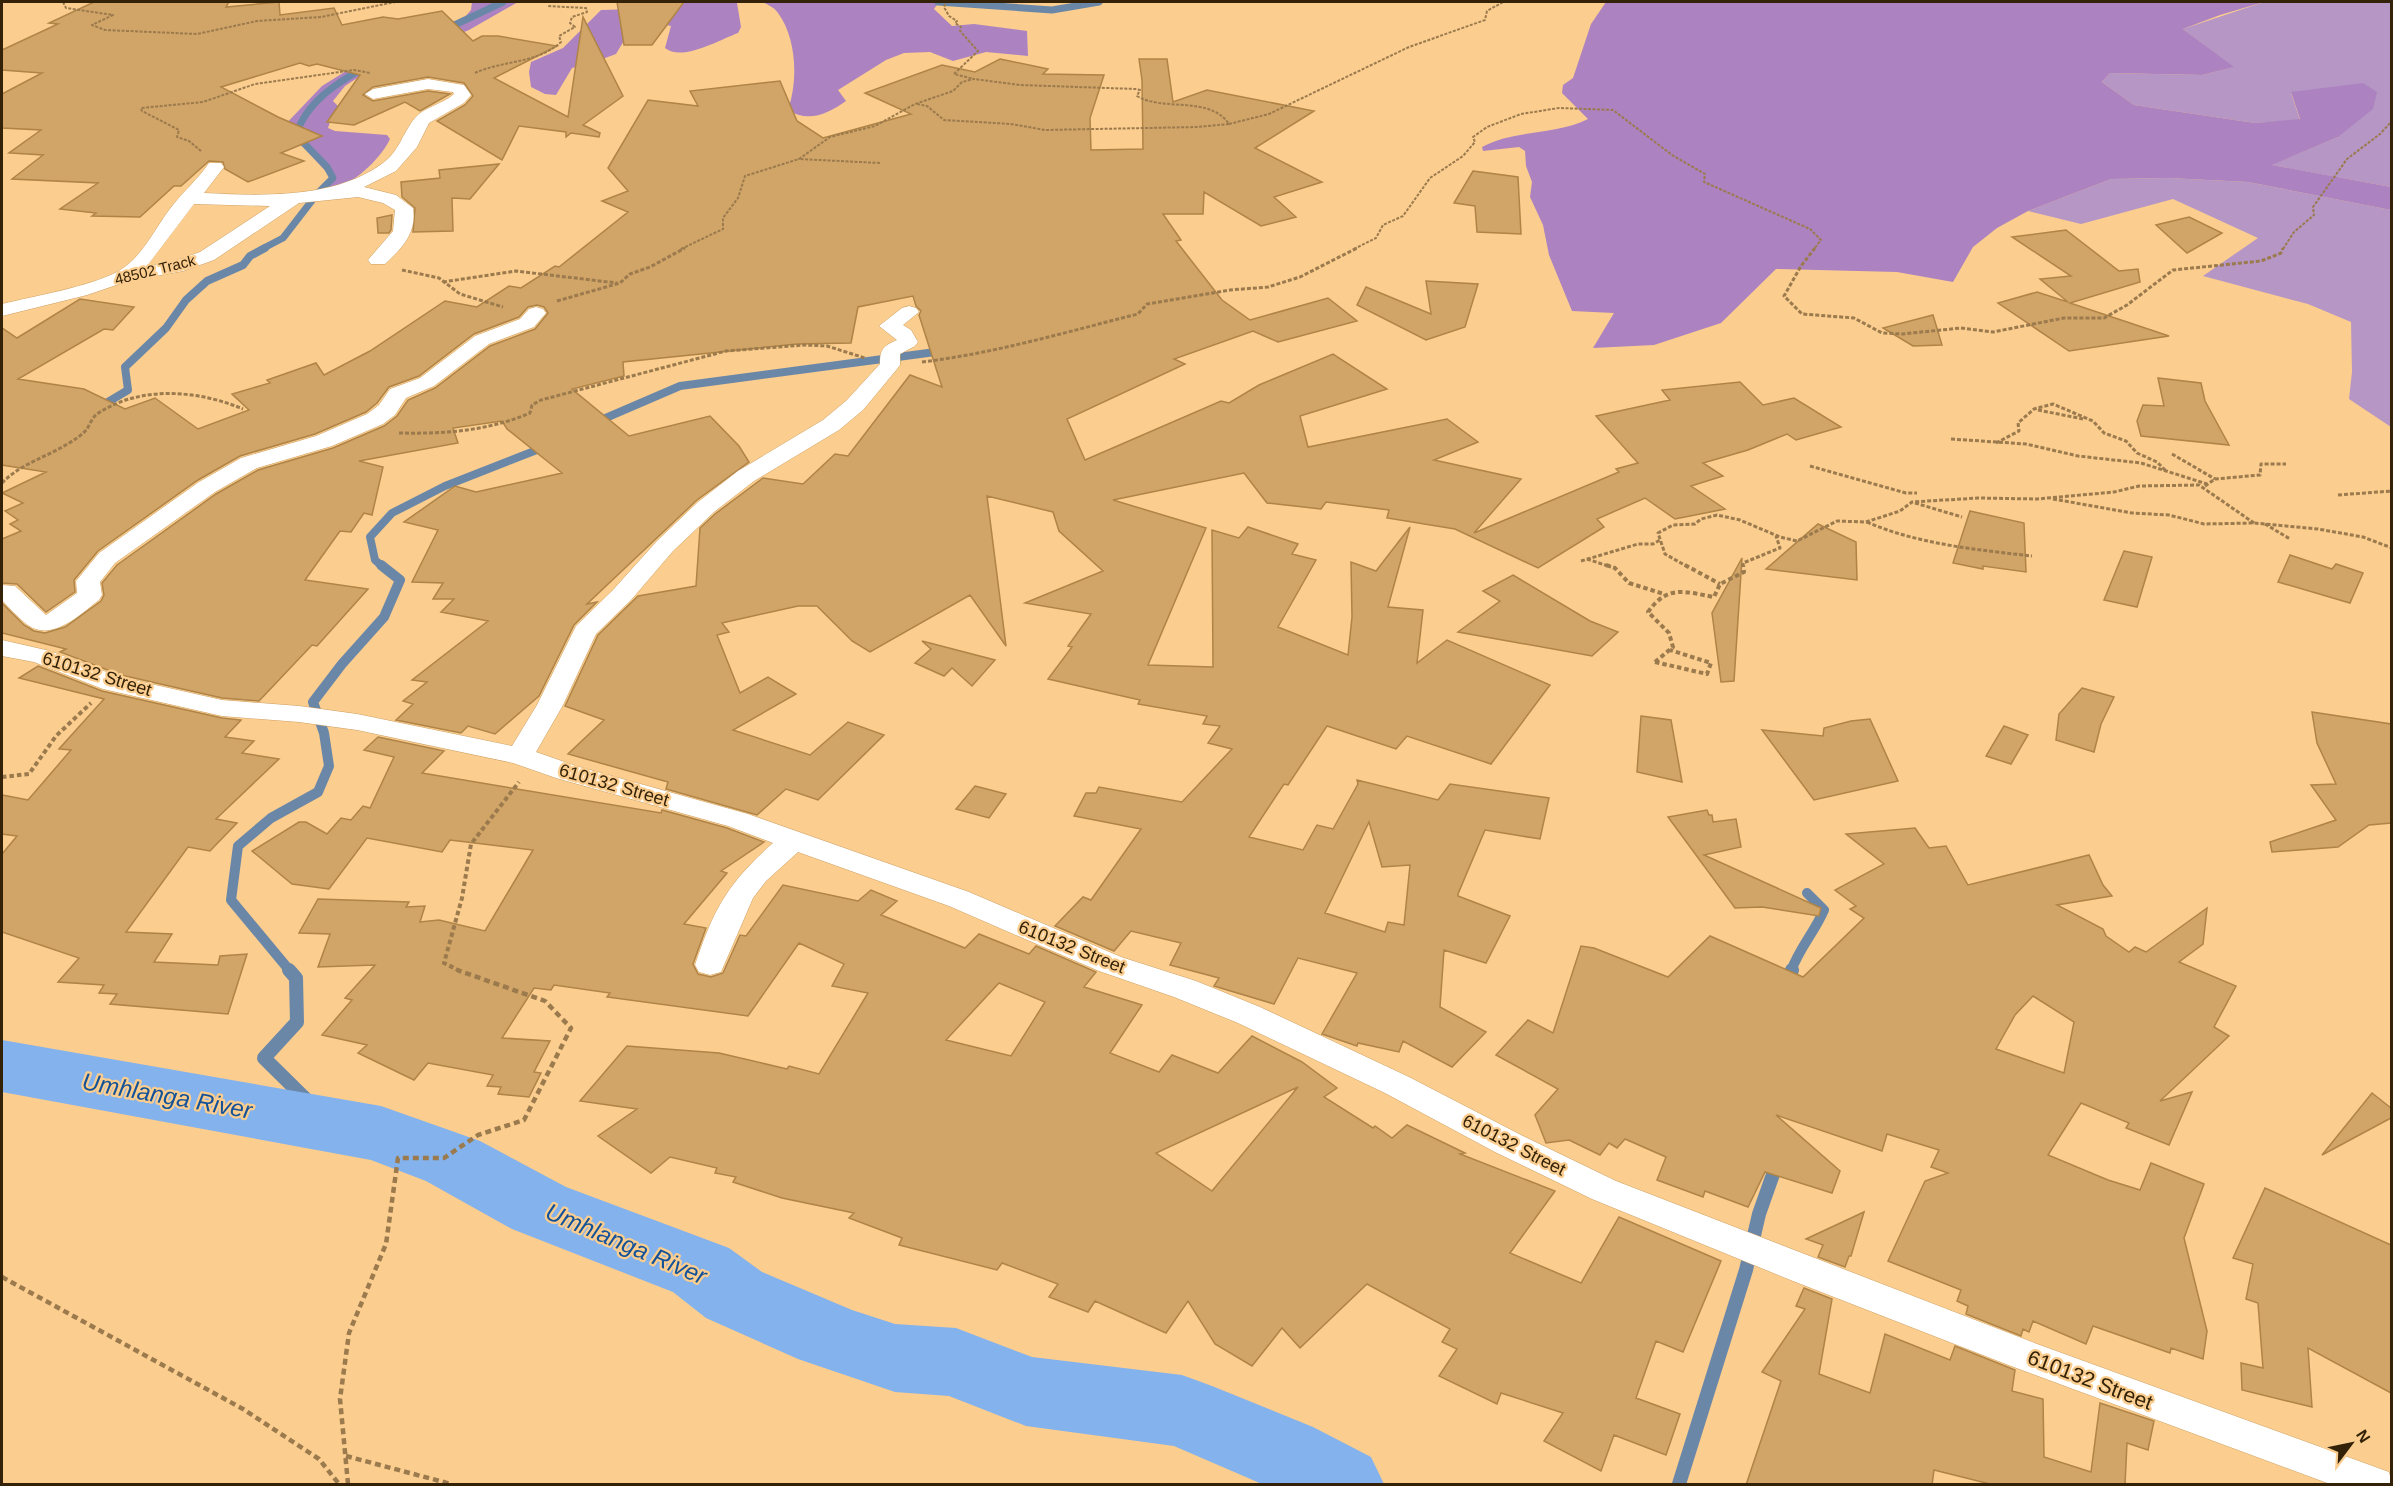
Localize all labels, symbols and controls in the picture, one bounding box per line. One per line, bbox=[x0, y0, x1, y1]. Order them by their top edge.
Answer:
street label: 48502 Track bbox=[113, 251, 197, 288]
street label: 610132 Street bbox=[40, 648, 154, 700]
street label: 610132 Street bbox=[557, 760, 671, 810]
street label: 610132 Street bbox=[1016, 917, 1128, 977]
water label: Umhlanga River bbox=[80, 1067, 255, 1124]
street label: 610132 Street bbox=[1459, 1110, 1569, 1180]
water label: Umhlanga River bbox=[542, 1197, 712, 1290]
street label: 610132 Street bbox=[2024, 1345, 2156, 1414]
north arrow bbox=[2321, 1414, 2381, 1474]
text: N bbox=[2353, 1427, 2374, 1446]

